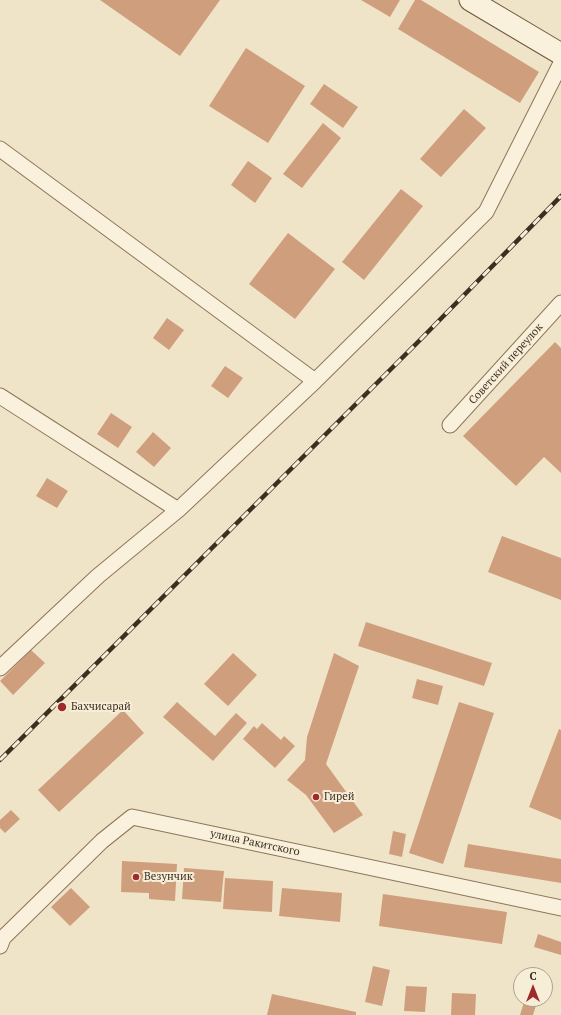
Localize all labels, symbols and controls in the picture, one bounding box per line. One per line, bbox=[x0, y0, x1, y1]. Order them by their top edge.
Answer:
street label: Советский переулок bbox=[466, 321, 546, 407]
place label: Бахчисарай bbox=[71, 700, 131, 714]
marker: Бахчисарай bbox=[56, 701, 68, 713]
place label: Гирей bbox=[324, 790, 355, 804]
marker: Гирей bbox=[311, 792, 321, 802]
street label: улица Ракитского bbox=[209, 827, 301, 859]
place label: Везунчик bbox=[144, 870, 193, 884]
marker: Везунчик bbox=[131, 872, 141, 882]
north arrow bbox=[513, 967, 553, 1007]
text: С bbox=[529, 969, 537, 983]

